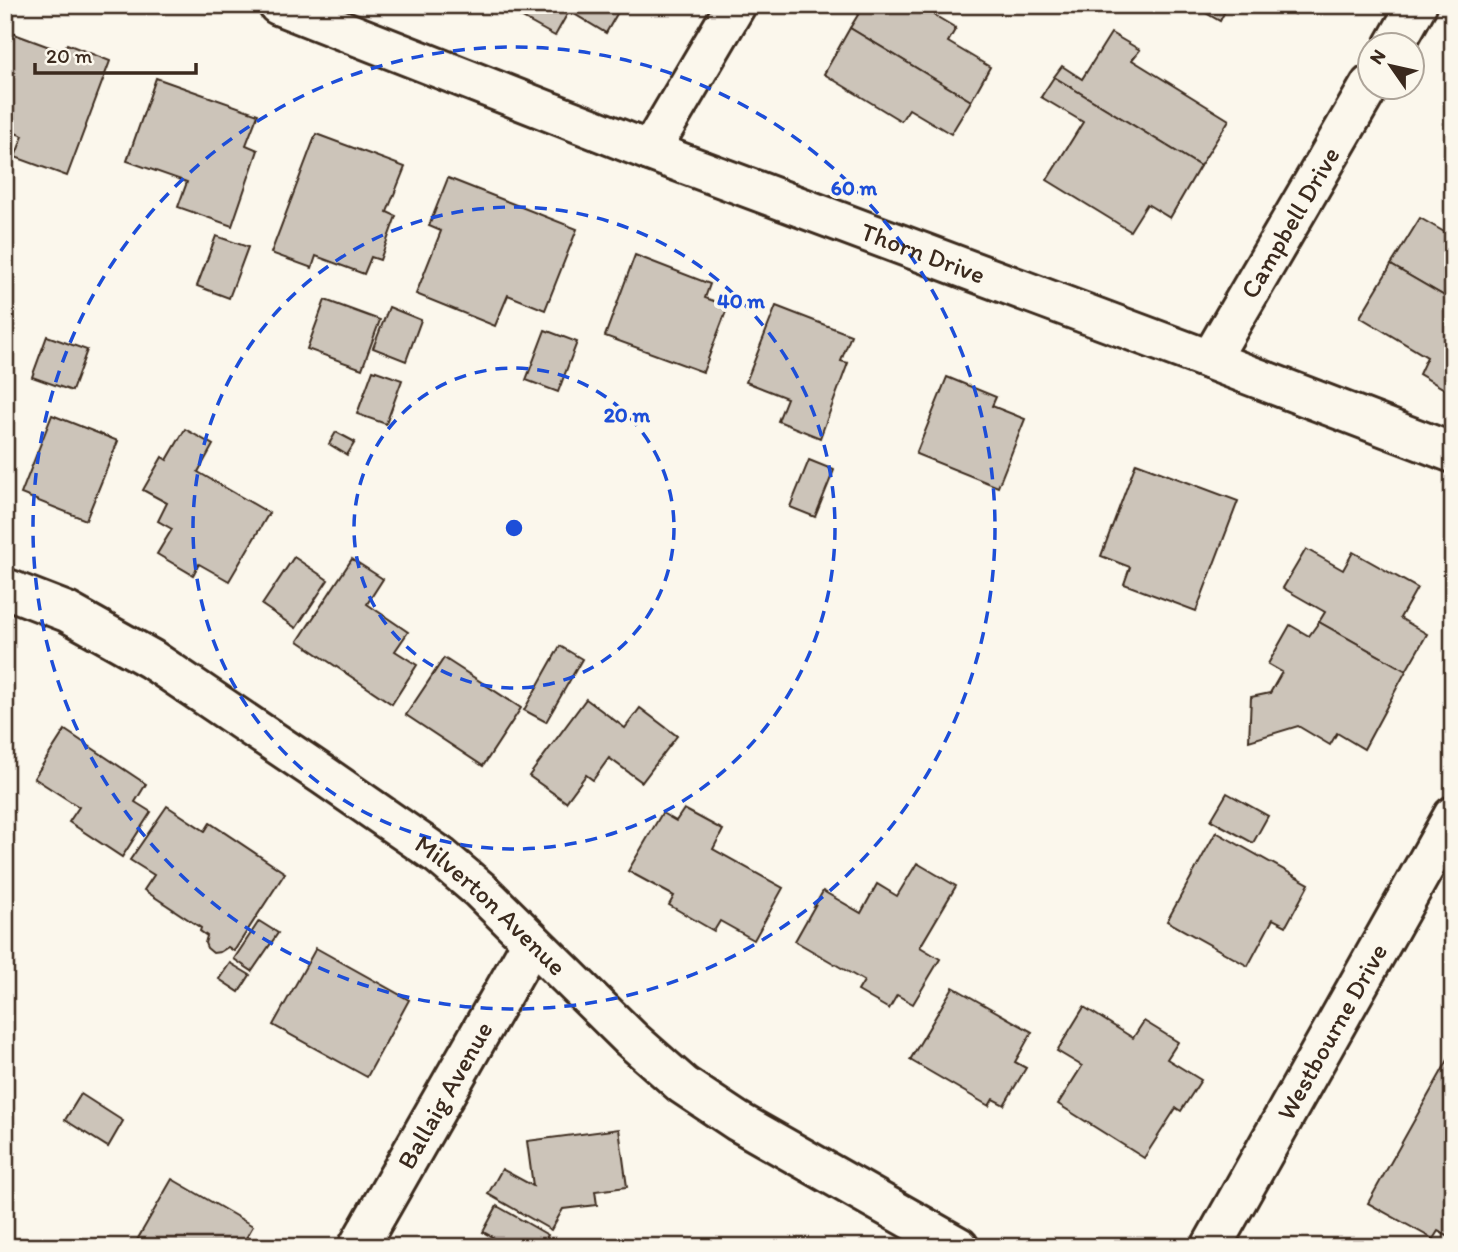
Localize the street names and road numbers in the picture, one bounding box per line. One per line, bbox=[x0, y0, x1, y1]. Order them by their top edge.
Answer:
street label: Campbell Drive bbox=[1233, 141, 1347, 304]
street label: Thorn Drive bbox=[856, 215, 990, 291]
street label: Milverton Avenue bbox=[409, 828, 573, 982]
street label: Westbourne Drive bbox=[1270, 938, 1394, 1126]
street label: Ballaig Avenue bbox=[390, 1015, 499, 1175]

